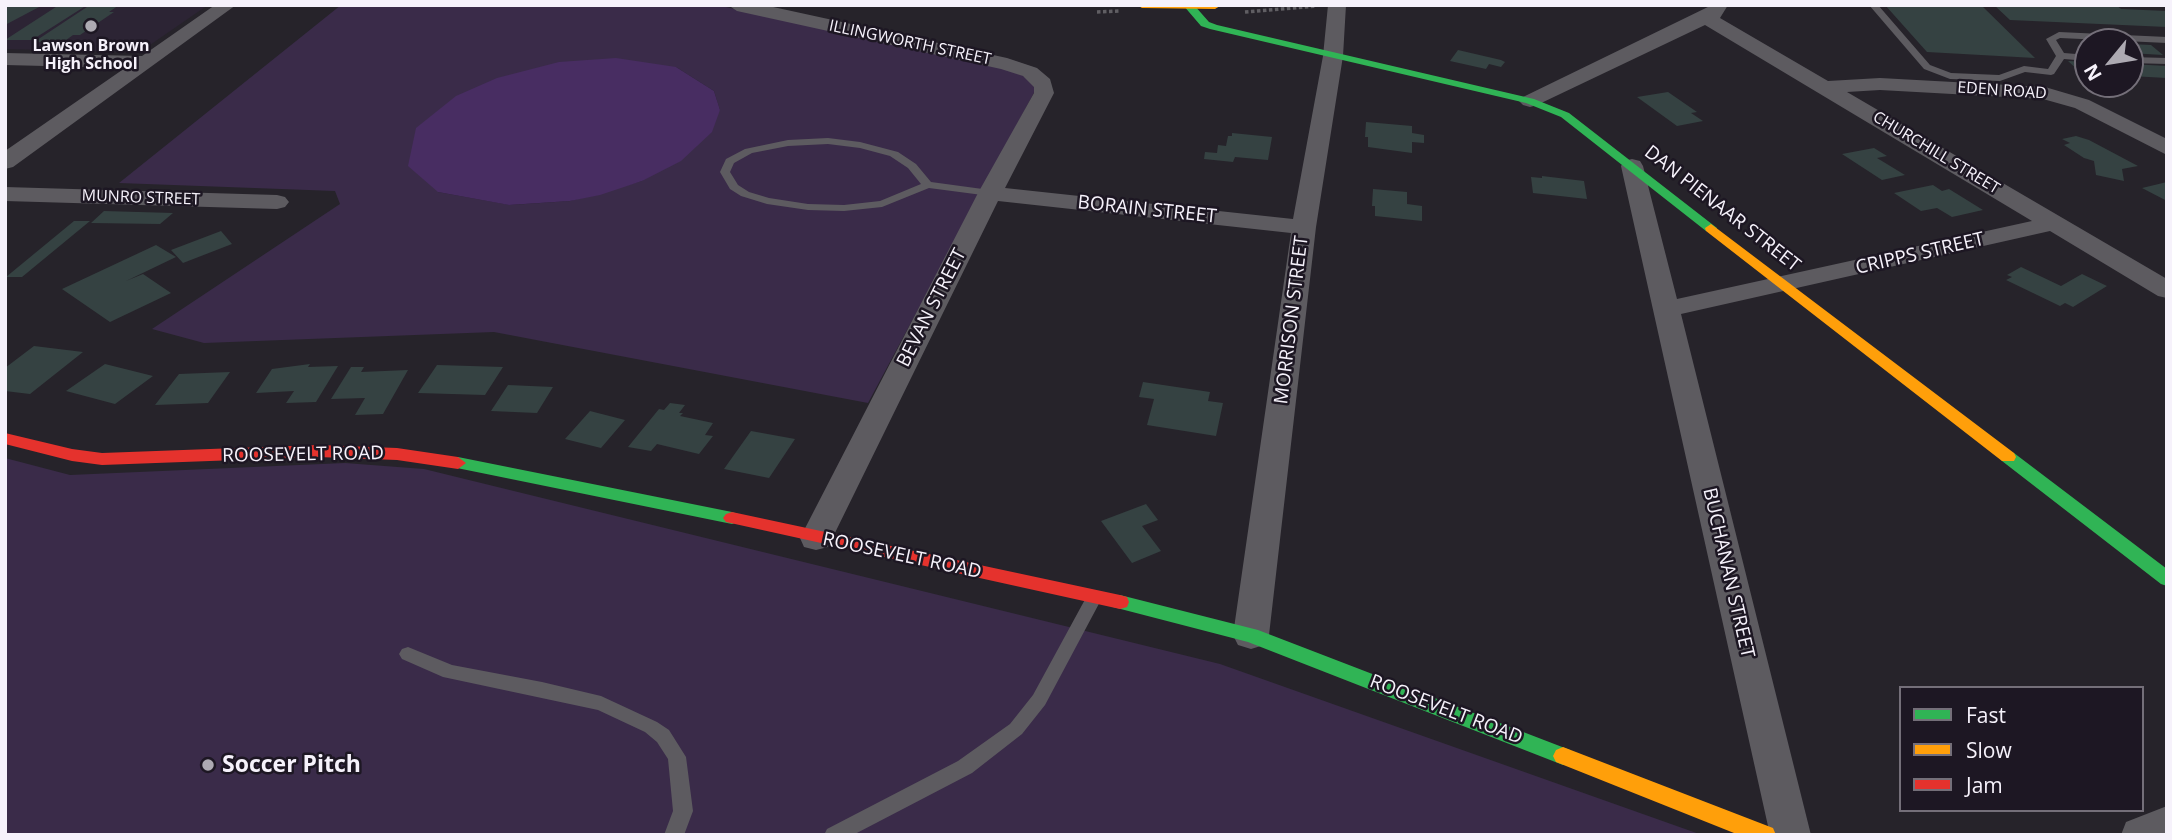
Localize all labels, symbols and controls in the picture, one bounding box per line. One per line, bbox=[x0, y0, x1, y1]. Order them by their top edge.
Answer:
street label: ILLINGWORTH STREET bbox=[827, 16, 993, 70]
marker: Lawson Brown High School bbox=[83, 18, 99, 34]
north arrow bbox=[2074, 28, 2144, 98]
place label: Lawson Brown High School bbox=[32, 36, 150, 74]
text: N bbox=[2077, 59, 2108, 86]
street label: EDEN ROAD bbox=[1957, 78, 2047, 104]
street label: CHURCHILL STREET bbox=[1869, 108, 2003, 198]
street label: DAN PIENAAR STREET bbox=[1640, 141, 1804, 277]
street label: MUNRO STREET bbox=[81, 186, 201, 210]
street label: BORAIN STREET bbox=[1076, 191, 1218, 229]
street label: CRIPPS STREET bbox=[1853, 228, 1987, 280]
street label: MORRISON STREET bbox=[1270, 235, 1314, 405]
street label: BEVAN STREET bbox=[892, 245, 972, 371]
street label: ROOSEVELT ROAD bbox=[222, 442, 384, 468]
street label: BUCHANAN STREET bbox=[1697, 486, 1759, 660]
street label: ROOSEVELT ROAD bbox=[821, 528, 983, 584]
street label: ROOSEVELT ROAD bbox=[1366, 670, 1526, 750]
legend bbox=[1899, 686, 2144, 812]
text: Fast bbox=[1966, 701, 2006, 729]
text: Slow bbox=[1966, 736, 2012, 764]
place label: Soccer Pitch bbox=[222, 751, 361, 779]
marker: Soccer Pitch bbox=[200, 757, 216, 773]
text: Jam bbox=[1966, 771, 2003, 799]

